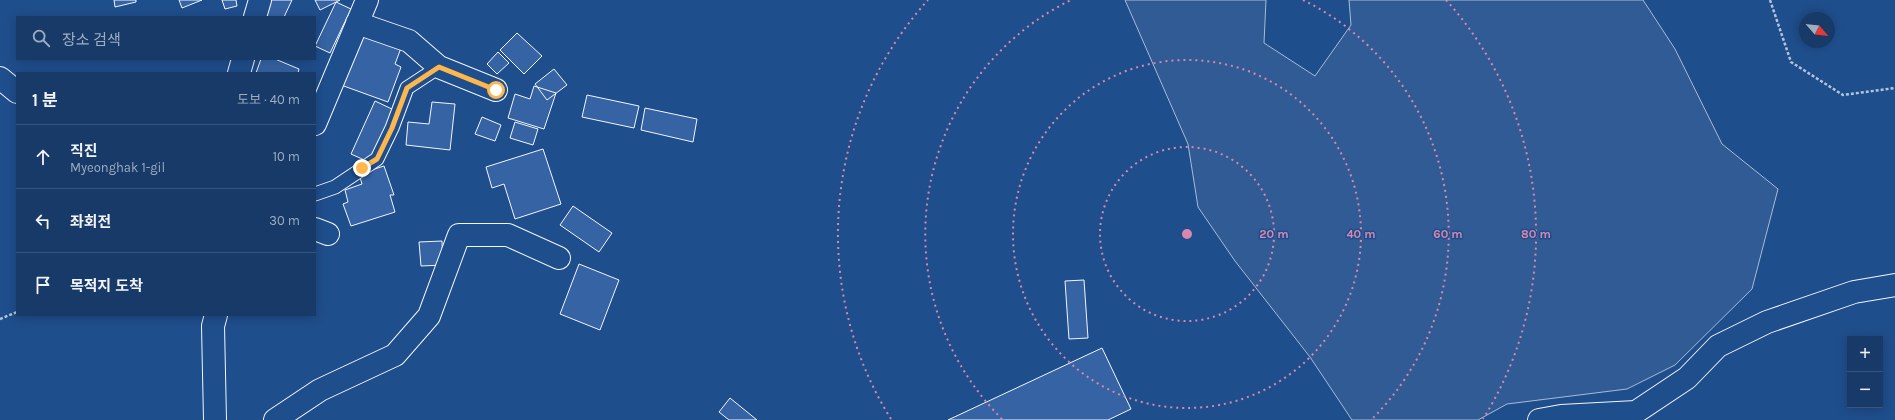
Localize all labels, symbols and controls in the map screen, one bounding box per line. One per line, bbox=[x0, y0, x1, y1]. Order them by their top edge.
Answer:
north arrow bbox=[1799, 12, 1835, 48]
search box bbox=[16, 16, 316, 60]
icon: search bbox=[30, 27, 52, 49]
text: 장소 검색 bbox=[62, 31, 121, 49]
route start bbox=[487, 81, 505, 99]
text: 1 분 bbox=[32, 90, 58, 110]
text: 도보 · 40 m bbox=[237, 92, 300, 107]
text: 직진 bbox=[70, 142, 98, 160]
icon: ahead bbox=[32, 146, 54, 168]
text: 10 m bbox=[273, 149, 300, 164]
route end bbox=[353, 159, 371, 177]
text: Myeonghak 1-gil bbox=[70, 160, 165, 175]
icon: left bbox=[32, 210, 54, 232]
text: 좌회전 bbox=[70, 213, 111, 231]
text: 30 m bbox=[269, 213, 300, 228]
centre of rings bbox=[1180, 227, 1194, 241]
text: 20 m bbox=[1259, 227, 1289, 241]
text: 40 m bbox=[1346, 227, 1376, 241]
text: 60 m bbox=[1433, 227, 1463, 241]
text: 80 m bbox=[1521, 227, 1551, 241]
icon: arrive bbox=[32, 274, 54, 296]
text: 목적지 도착 bbox=[70, 277, 143, 295]
map controls bbox=[1847, 336, 1883, 408]
button: + bbox=[1847, 336, 1883, 372]
button: − bbox=[1847, 372, 1883, 408]

